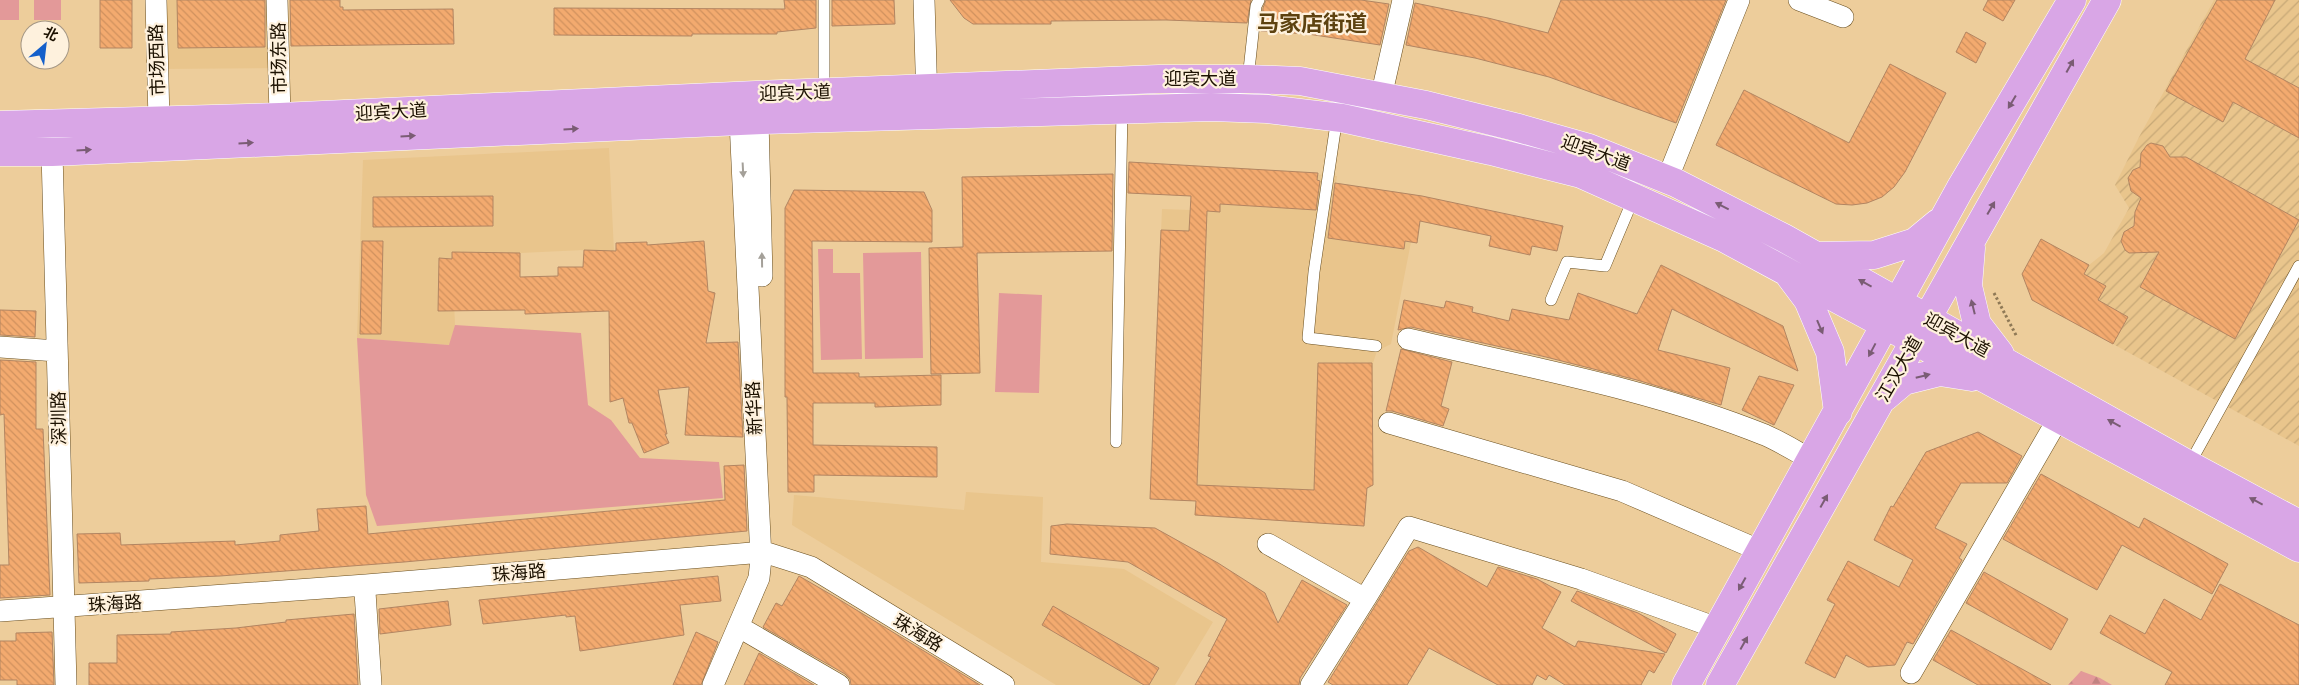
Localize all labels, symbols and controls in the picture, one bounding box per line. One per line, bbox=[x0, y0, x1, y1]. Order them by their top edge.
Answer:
district label: 马家店街道 bbox=[1257, 10, 1367, 37]
north arrow bbox=[20, 20, 70, 70]
text: 北 bbox=[41, 22, 62, 45]
street label: 市场东路 bbox=[267, 22, 291, 94]
street label: 市场西路 bbox=[145, 24, 169, 96]
one-way arrow bbox=[2066, 59, 2074, 73]
street label: 迎宾大道 bbox=[1164, 68, 1236, 90]
street label: 迎宾大道 bbox=[759, 81, 831, 105]
one-way arrow bbox=[2007, 96, 2016, 109]
street label: 迎宾大道 bbox=[354, 99, 428, 125]
one-way arrow bbox=[563, 124, 579, 132]
street label: 迎宾大道 bbox=[1558, 130, 1634, 176]
one-way arrow bbox=[401, 132, 417, 140]
one-way arrow bbox=[238, 139, 254, 147]
one-way arrow bbox=[76, 146, 92, 154]
one-way arrow bbox=[739, 162, 747, 178]
one-way arrow bbox=[1986, 201, 1995, 214]
one-way arrow bbox=[1715, 202, 1729, 210]
one-way arrow bbox=[757, 252, 765, 268]
one-way arrow bbox=[1858, 279, 1873, 287]
one-way arrow bbox=[1969, 300, 1977, 315]
street label: 迎宾大道 bbox=[1920, 308, 1994, 362]
one-way arrow bbox=[1816, 320, 1824, 334]
street label: 江汉大道 bbox=[1871, 332, 1927, 406]
one-way arrow bbox=[1868, 343, 1876, 358]
one-way arrow bbox=[1916, 372, 1931, 380]
street label: 新华路 bbox=[742, 380, 766, 436]
street label: 深圳路 bbox=[48, 391, 70, 445]
one-way arrow bbox=[2107, 418, 2120, 427]
one-way arrow bbox=[1820, 494, 1828, 508]
one-way arrow bbox=[2249, 497, 2263, 505]
street label: 珠海路 bbox=[491, 560, 547, 586]
one-way arrow bbox=[1738, 577, 1746, 592]
street label: 珠海路 bbox=[87, 591, 143, 617]
street label: 珠海路 bbox=[889, 610, 947, 656]
one-way arrow bbox=[1740, 635, 1748, 650]

